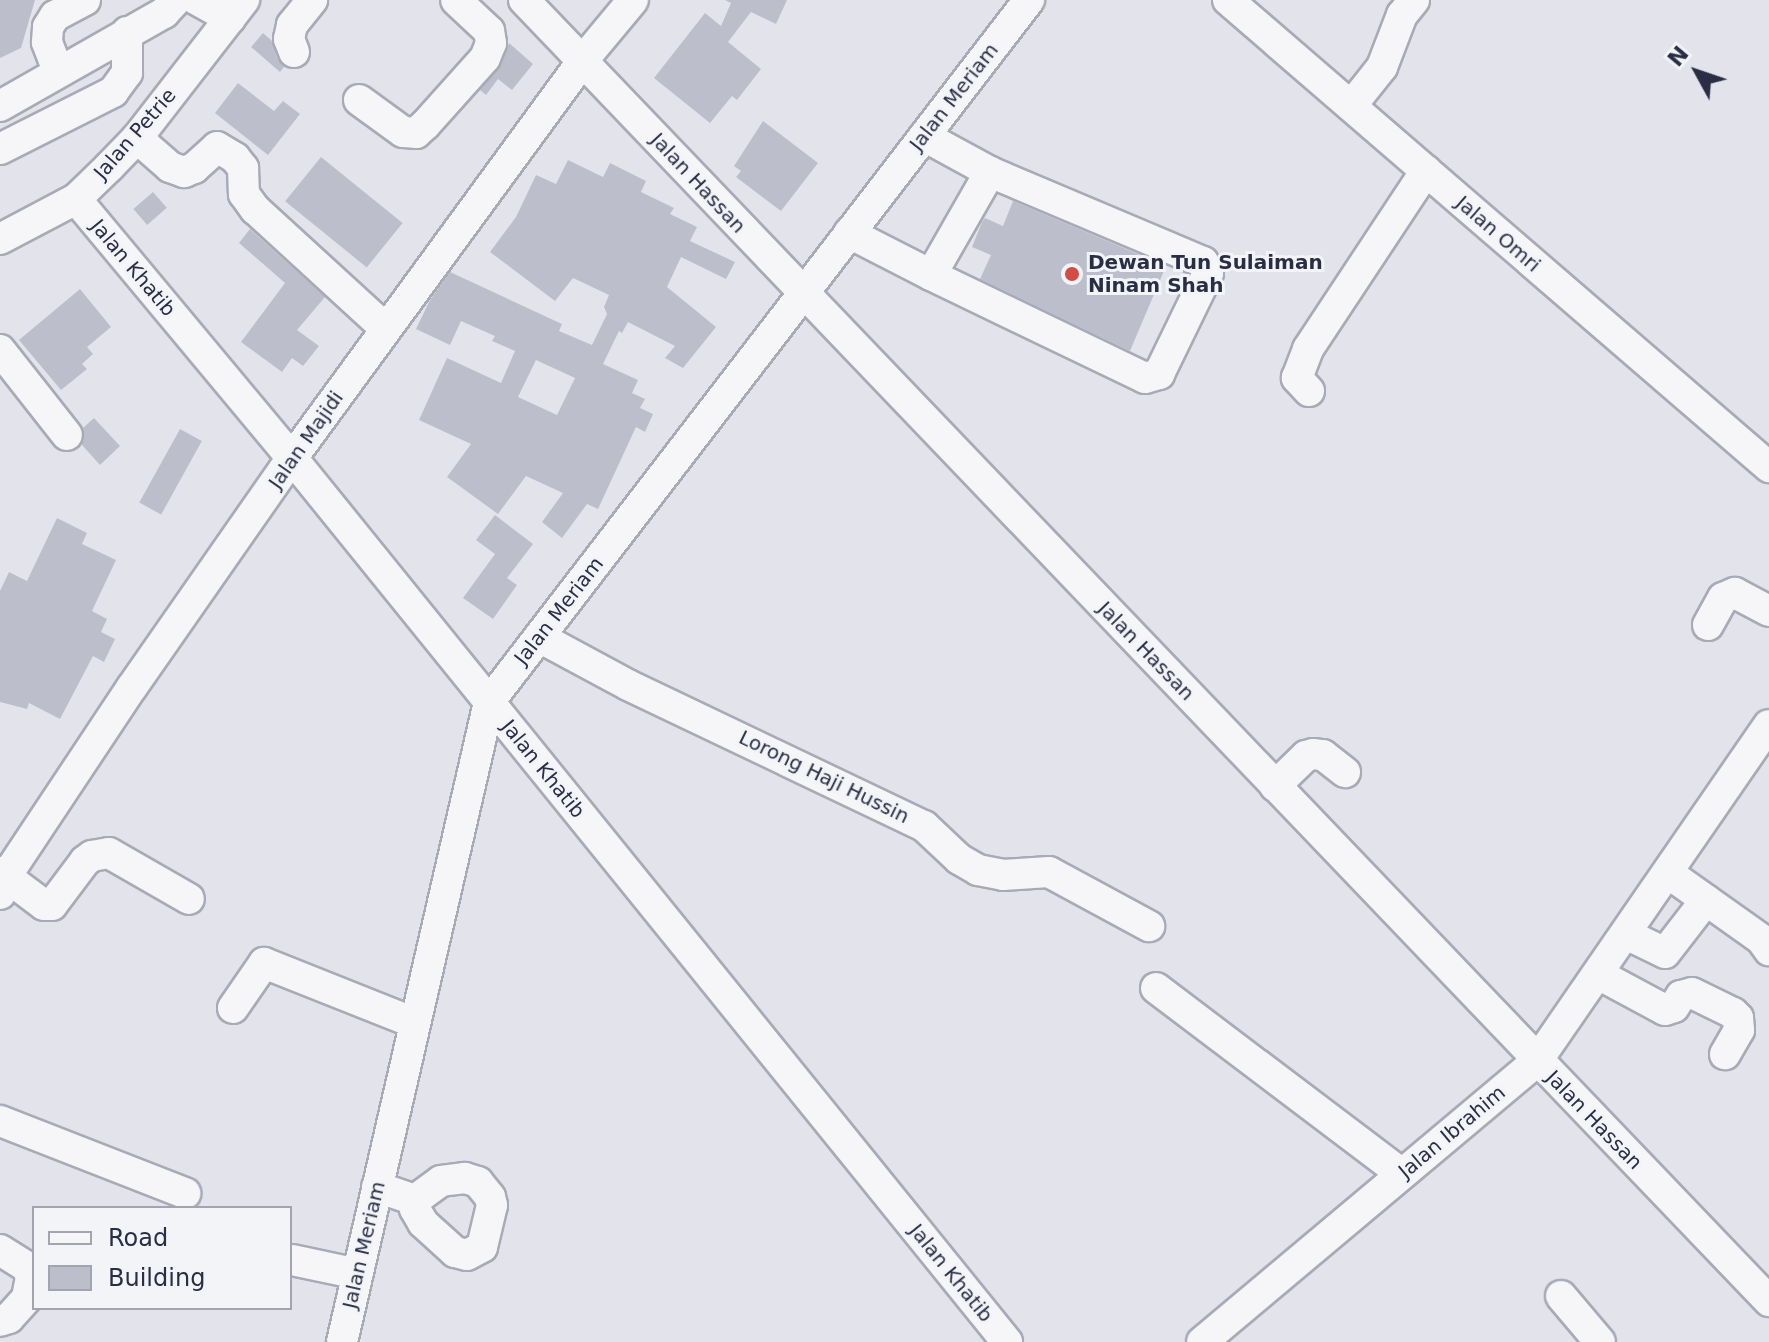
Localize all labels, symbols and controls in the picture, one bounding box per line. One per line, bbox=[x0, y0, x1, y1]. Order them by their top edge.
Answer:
north arrow bbox=[1657, 32, 1737, 112]
street label: Jalan Meriam bbox=[905, 38, 1003, 156]
text: N bbox=[1663, 41, 1694, 71]
street label: Jalan Petrie bbox=[89, 84, 181, 184]
street label: Jalan Hassan bbox=[646, 128, 750, 238]
street label: Jalan Omri bbox=[1451, 191, 1545, 277]
street label: Jalan Khatib bbox=[86, 215, 180, 321]
place label: Dewan Tun Sulaiman Ninam Shah bbox=[1088, 250, 1323, 297]
marker: Dewan Tun Sulaiman Ninam Shah bbox=[1063, 265, 1081, 283]
street label: Jalan Majidi bbox=[264, 386, 348, 494]
street label: Jalan Meriam bbox=[510, 552, 608, 670]
street label: Jalan Hassan bbox=[1093, 597, 1199, 705]
street label: Jalan Khatib bbox=[496, 715, 590, 823]
street label: Lorong Haji Hussin bbox=[735, 725, 913, 829]
street label: Jalan Hassan bbox=[1541, 1066, 1647, 1174]
street label: Jalan Ibrahim bbox=[1394, 1080, 1510, 1184]
street label: Jalan Meriam bbox=[338, 1179, 390, 1311]
legend bbox=[32, 1206, 292, 1310]
street label: Jalan Khatib bbox=[904, 1219, 998, 1327]
text: Road bbox=[108, 1224, 168, 1252]
text: Building bbox=[108, 1264, 205, 1292]

